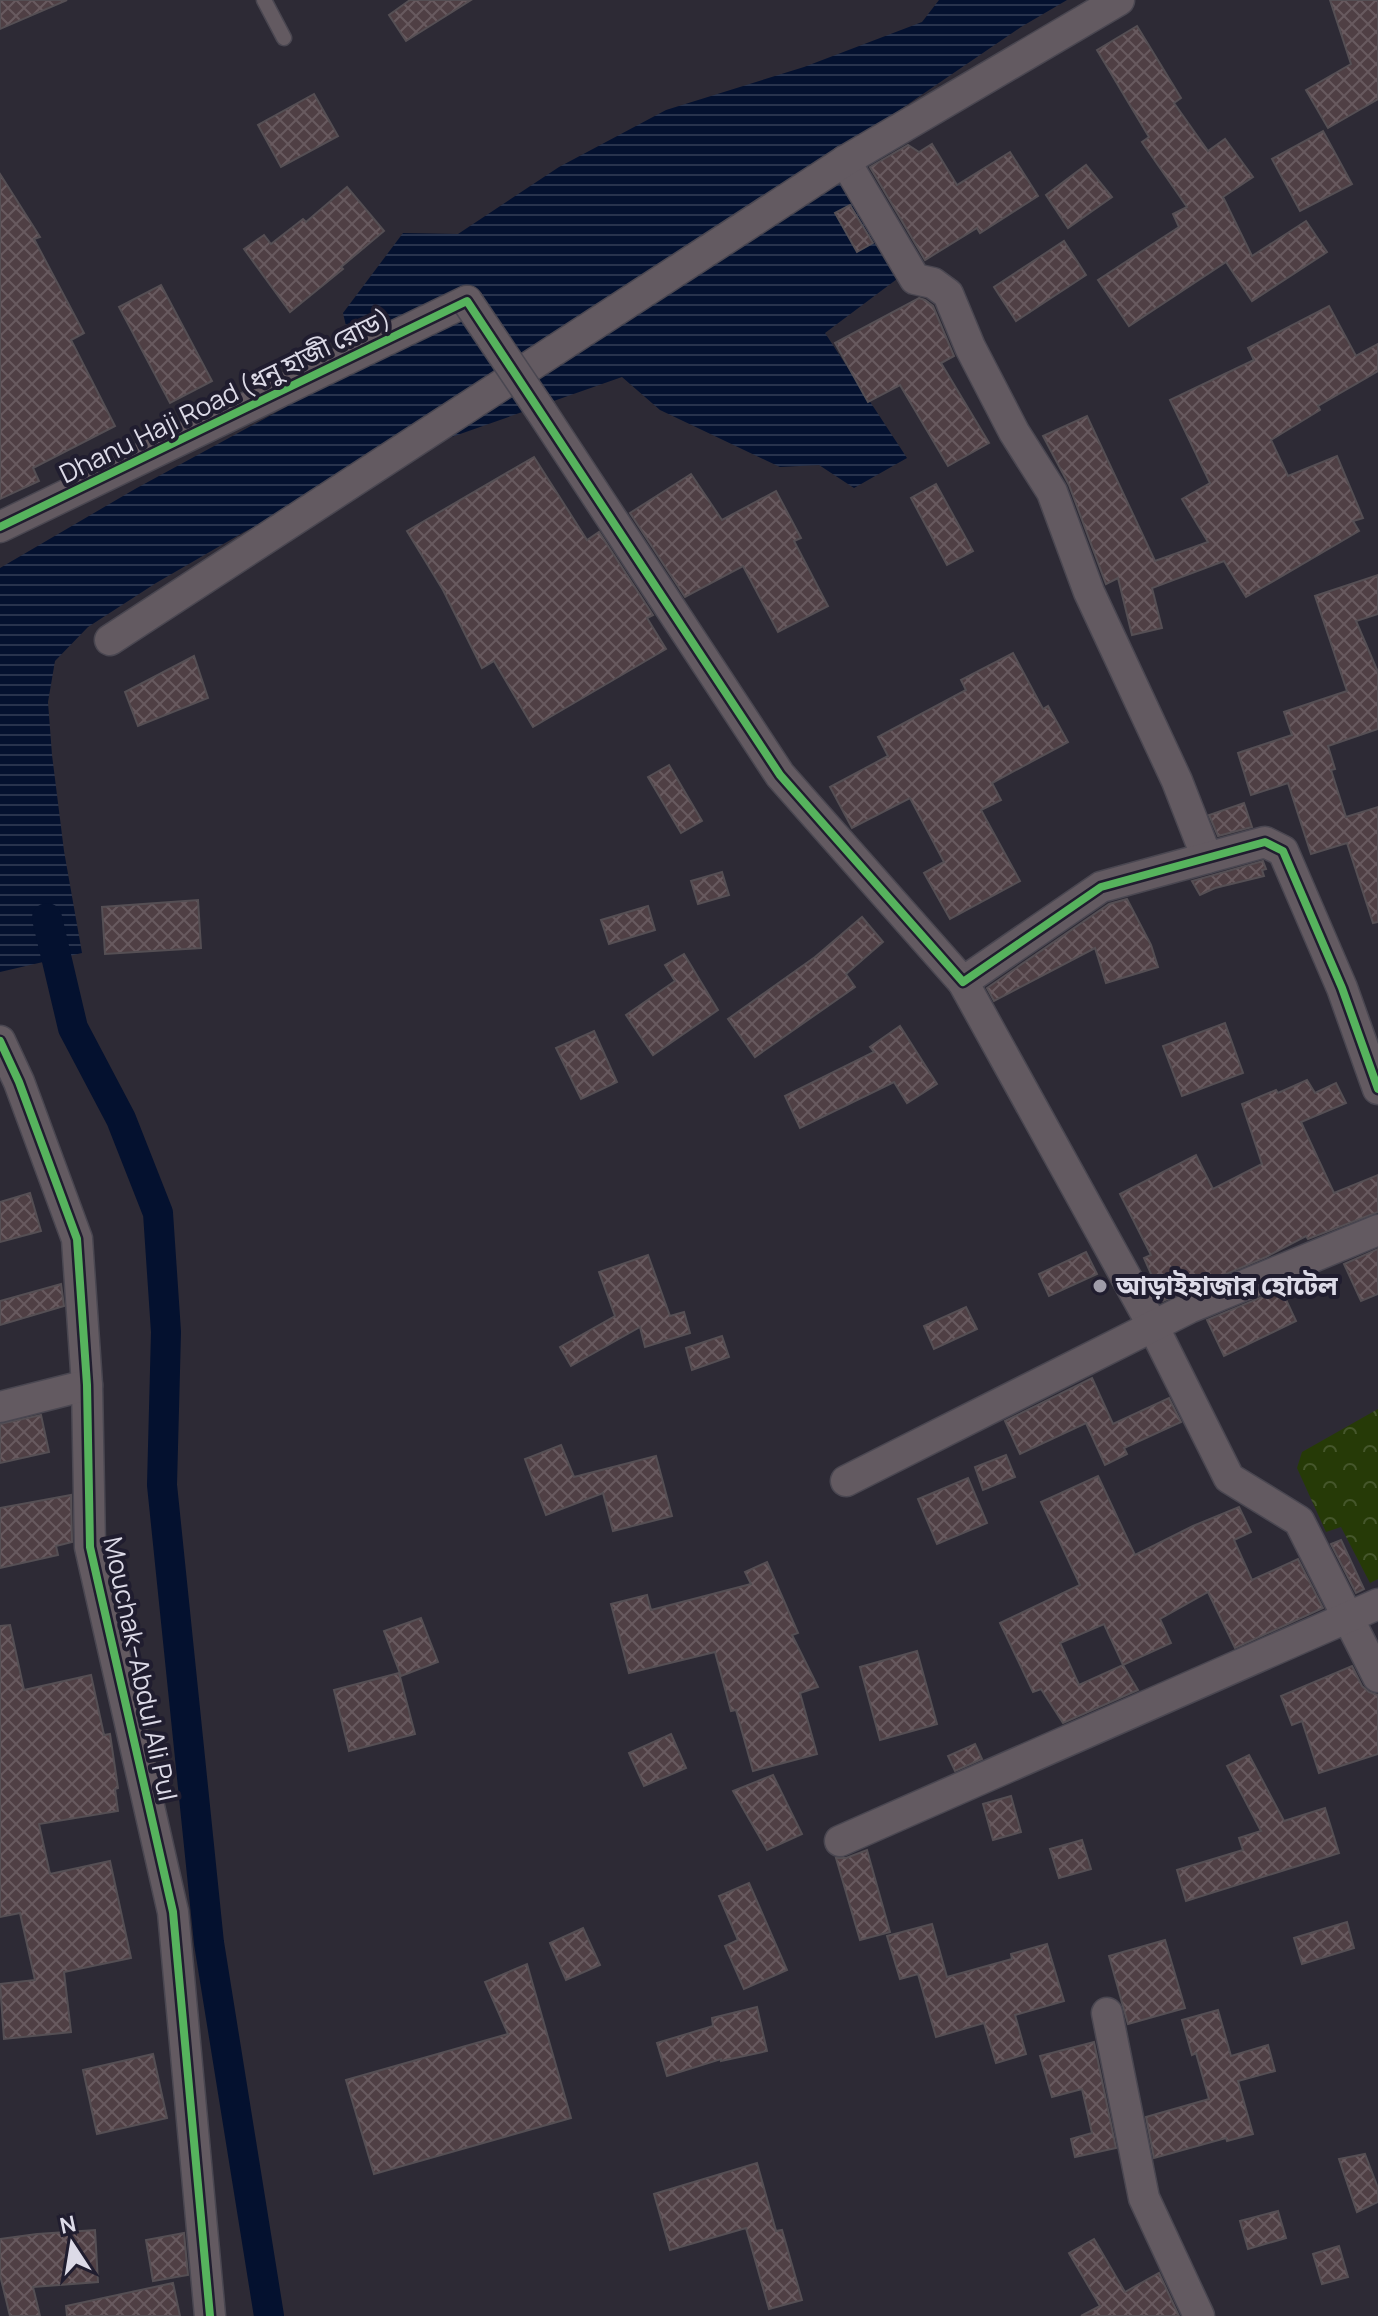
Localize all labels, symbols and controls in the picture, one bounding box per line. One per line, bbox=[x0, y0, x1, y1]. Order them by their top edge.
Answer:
street label: Dhanu Haji Road (ধনু হাজী রোড) bbox=[53, 299, 396, 491]
place label: আড়াইহাজার হোটেল bbox=[1115, 1267, 1338, 1303]
marker: আড়াইহাজার হোটেল bbox=[1091, 1277, 1109, 1295]
street label: Mouchak--Abdul Ali Pul bbox=[95, 1534, 187, 1804]
north arrow bbox=[32, 2204, 112, 2284]
text: N bbox=[57, 2208, 79, 2241]

